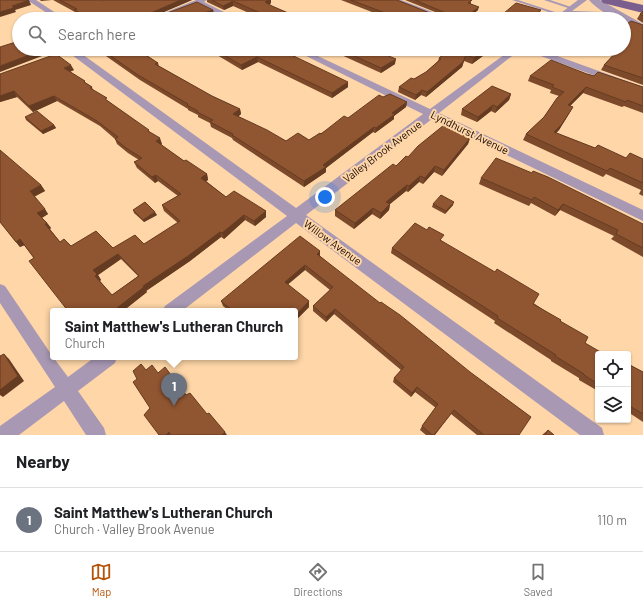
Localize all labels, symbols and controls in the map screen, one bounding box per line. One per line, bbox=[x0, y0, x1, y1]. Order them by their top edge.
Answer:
search box bbox=[12, 12, 631, 56]
icon: search bbox=[26, 23, 48, 45]
text: Search here bbox=[58, 25, 136, 43]
street label: Lyndhurst Avenue bbox=[429, 107, 511, 157]
street label: Valley Brook Avenue bbox=[340, 117, 424, 185]
your location bbox=[315, 187, 335, 207]
street label: Willow Avenue bbox=[302, 217, 365, 267]
popup bbox=[50, 308, 298, 360]
text: Saint Matthew's Lutheran Church bbox=[65, 317, 283, 335]
text: Church bbox=[65, 335, 105, 351]
map controls bbox=[595, 351, 631, 423]
button: locate bbox=[595, 351, 631, 387]
pin: 1 bbox=[161, 373, 187, 406]
button: layers bbox=[595, 387, 631, 423]
text: Nearby bbox=[16, 451, 70, 471]
text: Saint Matthew's Lutheran Church bbox=[54, 503, 273, 521]
text: 1 bbox=[27, 512, 31, 528]
text: 110 m bbox=[597, 512, 627, 528]
text: Church · Valley Brook Avenue bbox=[54, 521, 215, 537]
tab: Map bbox=[90, 561, 112, 598]
tab: Directions bbox=[293, 561, 343, 598]
tab: Saved bbox=[524, 561, 553, 598]

